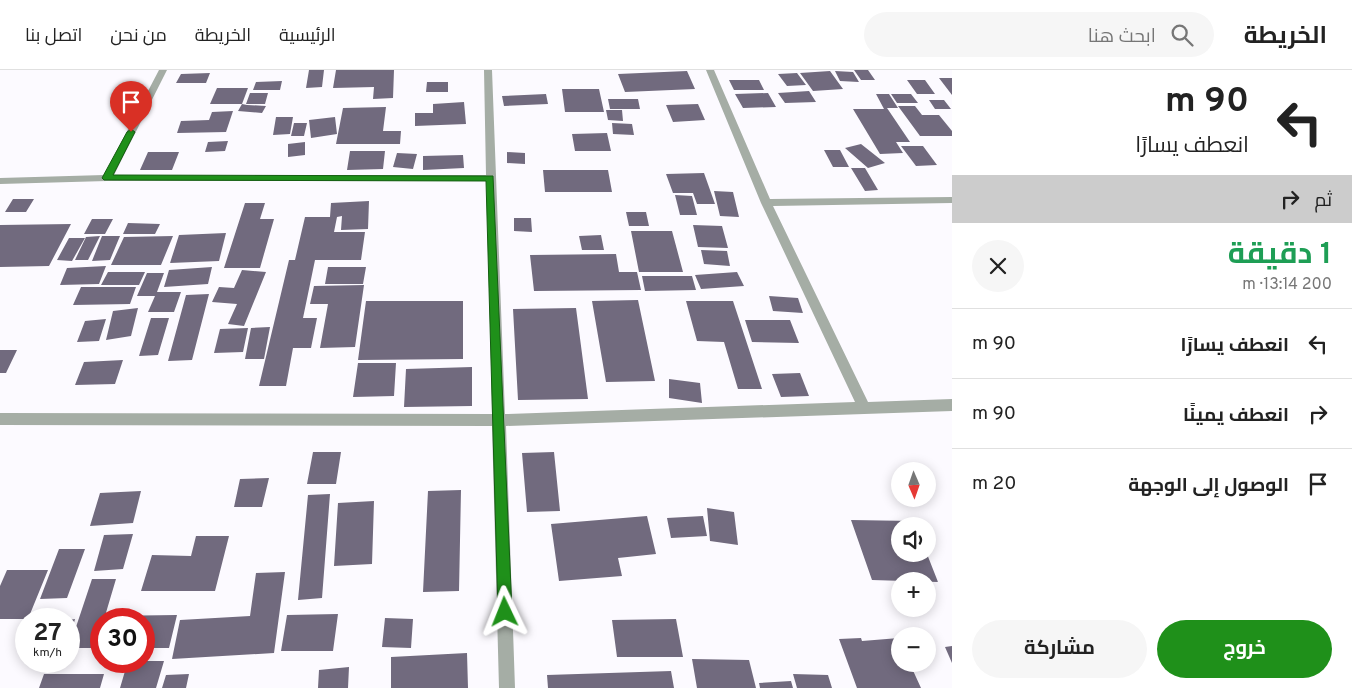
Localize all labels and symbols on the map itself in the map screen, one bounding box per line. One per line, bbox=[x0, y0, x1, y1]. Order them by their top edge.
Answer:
pin bbox=[110, 81, 152, 132]
north arrow bbox=[891, 462, 936, 508]
position arrow bbox=[478, 585, 530, 637]
speed limit sign: 30 bbox=[90, 608, 155, 673]

